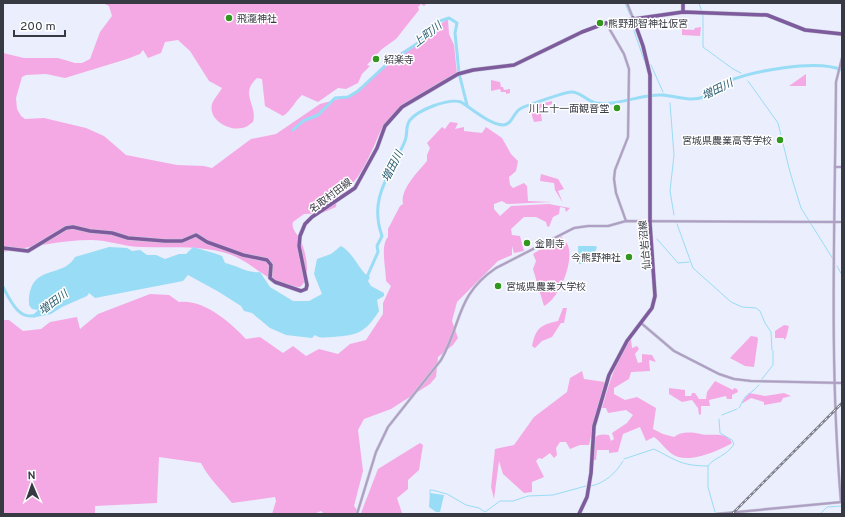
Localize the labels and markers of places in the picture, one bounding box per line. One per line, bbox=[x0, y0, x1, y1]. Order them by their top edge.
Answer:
marker: 飛瀧神社 bbox=[224, 13, 234, 23]
place label: 飛瀧神社 bbox=[237, 13, 277, 26]
marker: 熊野那智神社仮宮 bbox=[595, 18, 605, 28]
place label: 熊野那智神社仮宮 bbox=[608, 18, 688, 31]
marker: 紹楽寺 bbox=[371, 54, 381, 64]
place label: 紹楽寺 bbox=[384, 54, 414, 67]
place label: 川上十一面観音堂 bbox=[529, 103, 609, 116]
marker: 川上十一面観音堂 bbox=[612, 103, 622, 113]
place label: 宮城県農業高等学校 bbox=[682, 135, 772, 148]
marker: 宮城県農業高等学校 bbox=[775, 135, 785, 145]
marker: 金剛寺 bbox=[522, 238, 532, 248]
place label: 金剛寺 bbox=[535, 238, 565, 251]
place label: 今熊野神社 bbox=[571, 252, 621, 265]
marker: 今熊野神社 bbox=[624, 252, 634, 262]
marker: 宮城県農業大学校 bbox=[493, 281, 503, 291]
place label: 宮城県農業大学校 bbox=[506, 281, 586, 294]

